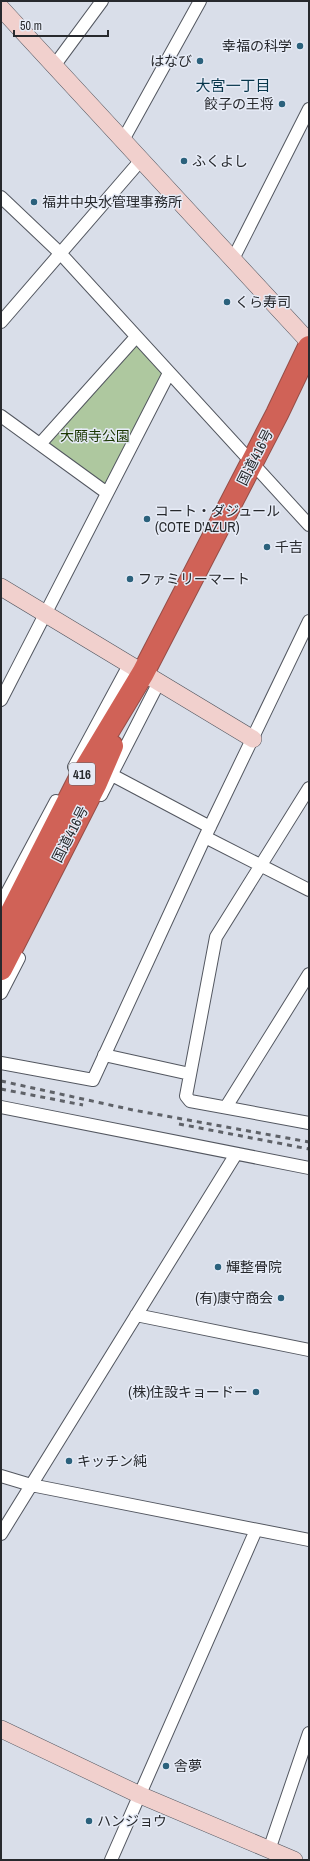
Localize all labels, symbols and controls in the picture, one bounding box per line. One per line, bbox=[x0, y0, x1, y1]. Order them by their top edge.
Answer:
scale bar bbox=[14, 12, 108, 38]
text: 50 m bbox=[20, 18, 42, 34]
place label: 幸福の科学 bbox=[222, 37, 292, 55]
marker: 幸福の科学 bbox=[295, 41, 305, 51]
place label: はなび bbox=[150, 52, 192, 70]
marker: はなび bbox=[195, 56, 205, 66]
district label: 大宮一丁目 bbox=[195, 75, 271, 96]
place label: 餃子の王将 bbox=[204, 95, 274, 113]
marker: 餃子の王将 bbox=[277, 99, 287, 109]
place label: ふくよし bbox=[192, 152, 248, 170]
marker: ふくよし bbox=[179, 156, 189, 166]
place label: 福井中央水管理事務所 bbox=[42, 193, 182, 211]
marker: 福井中央水管理事務所 bbox=[29, 197, 39, 207]
place label: くら寿司 bbox=[235, 293, 291, 311]
marker: くら寿司 bbox=[222, 297, 232, 307]
street label: 国道416号 bbox=[233, 426, 277, 488]
park label: 大願寺公園 bbox=[60, 427, 130, 445]
place label: コート・ダジュール (COTE D'AZUR) bbox=[155, 502, 280, 536]
marker: コート・ダジュール (COTE D'AZUR) bbox=[142, 514, 152, 524]
place label: 千吉 bbox=[275, 538, 303, 556]
marker: 千吉 bbox=[262, 542, 272, 552]
place label: ファミリーマート bbox=[138, 570, 250, 588]
marker: ファミリーマート bbox=[125, 574, 135, 584]
road number: 416 bbox=[69, 763, 95, 785]
street label: 国道416号 bbox=[48, 803, 92, 865]
place label: 輝整骨院 bbox=[226, 1258, 282, 1276]
marker: 輝整骨院 bbox=[213, 1262, 223, 1272]
place label: (有)康守商会 bbox=[195, 1289, 273, 1307]
marker: (有)康守商会 bbox=[276, 1293, 286, 1303]
place label: (株)住設キョードー bbox=[128, 1383, 248, 1401]
marker: (株)住設キョードー bbox=[251, 1387, 261, 1397]
place label: キッチン純 bbox=[77, 1452, 147, 1470]
marker: キッチン純 bbox=[64, 1456, 74, 1466]
place label: 舎夢 bbox=[174, 1757, 202, 1775]
marker: 舎夢 bbox=[161, 1761, 171, 1771]
place label: ハンジョウ bbox=[97, 1812, 167, 1830]
marker: ハンジョウ bbox=[84, 1816, 94, 1826]

